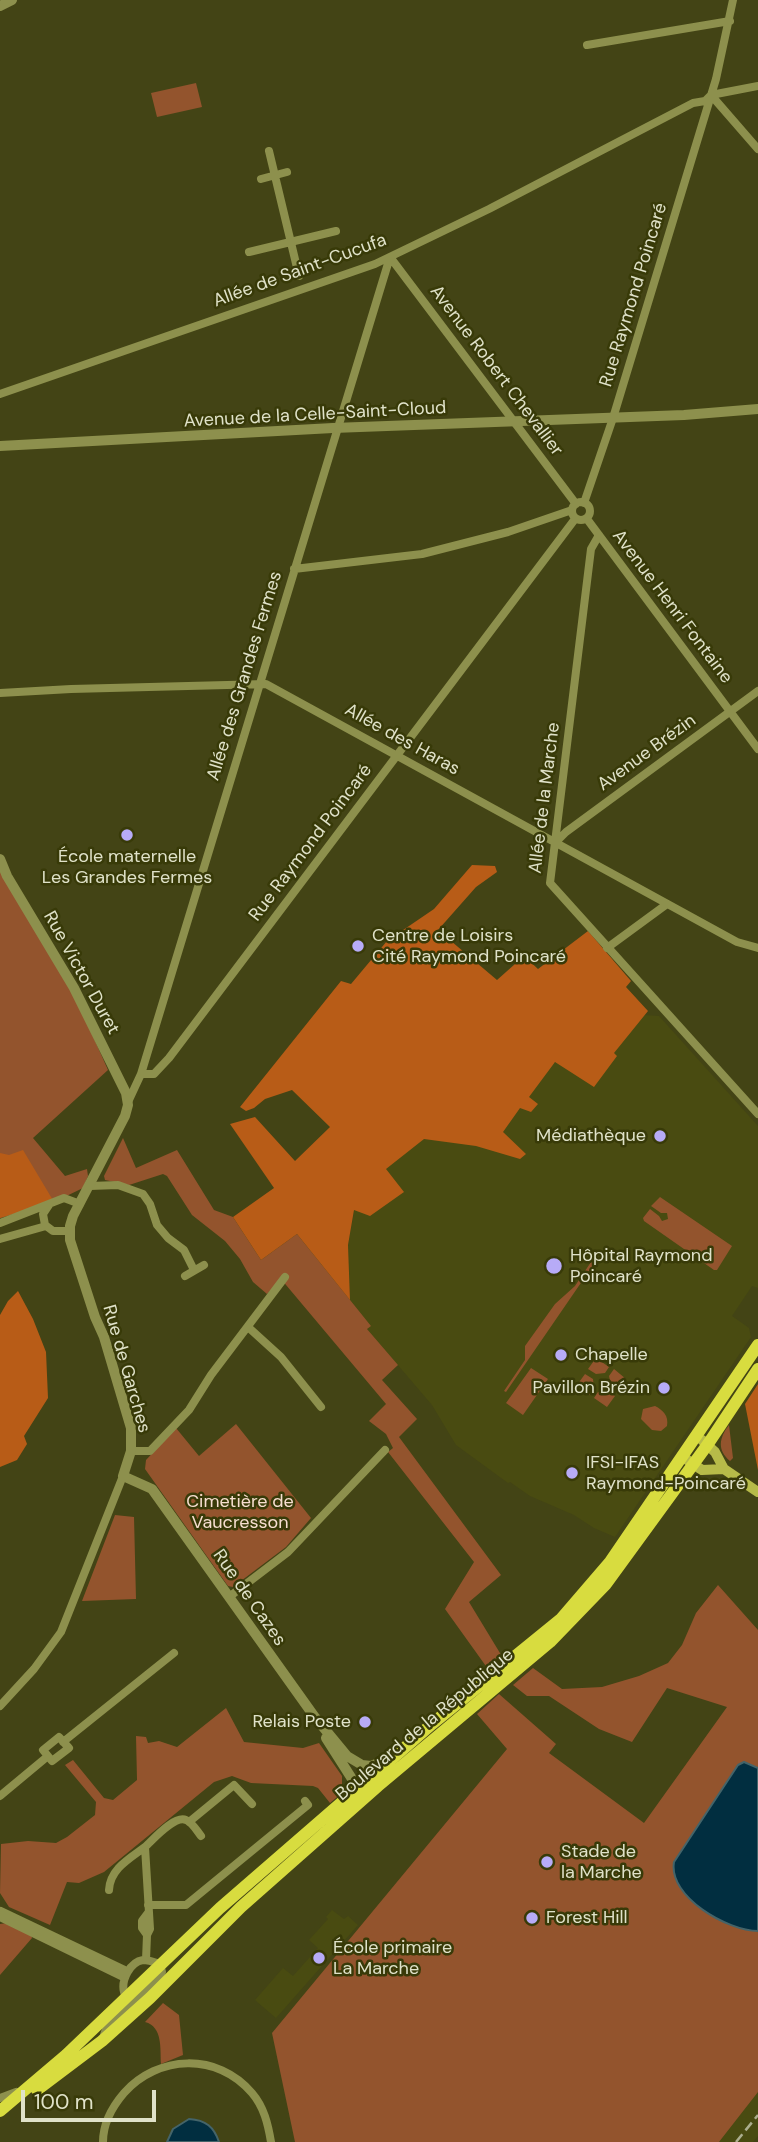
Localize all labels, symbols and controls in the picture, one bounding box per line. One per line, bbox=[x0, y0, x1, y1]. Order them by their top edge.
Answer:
street label: Rue Raymond Poincaré bbox=[596, 201, 672, 389]
street label: Allée de Saint-Cucufa bbox=[211, 230, 389, 312]
street label: Avenue Robert Chevallier bbox=[425, 281, 567, 461]
street label: Avenue de la Celle-Saint-Cloud bbox=[183, 397, 447, 433]
street label: Avenue Henri Fontaine bbox=[607, 526, 737, 688]
street label: Allée des Grandes Fermes bbox=[203, 569, 287, 783]
street label: Allée des Haras bbox=[341, 700, 463, 780]
street label: Avenue Brézin bbox=[594, 710, 700, 796]
street label: Allée de la Marche bbox=[525, 721, 565, 875]
street label: Rue Raymond Poincaré bbox=[245, 760, 377, 926]
marker: École maternelle Les Grandes Fermes bbox=[119, 827, 135, 843]
place label: École maternelle Les Grandes Fermes bbox=[42, 846, 212, 888]
street label: Rue Victor Duret bbox=[38, 908, 124, 1038]
place label: Centre de Loisirs Cité Raymond Poincaré bbox=[372, 925, 566, 968]
marker: Centre de Loisirs Cité Raymond Poincaré bbox=[350, 938, 366, 954]
place label: Médiathèque bbox=[536, 1125, 646, 1147]
marker: Médiathèque bbox=[652, 1128, 668, 1144]
place label: Hôpital Raymond Poincaré bbox=[570, 1245, 712, 1288]
marker: Hôpital Raymond Poincaré bbox=[544, 1256, 564, 1276]
street label: Rue de Garches bbox=[97, 1303, 155, 1435]
place label: Chapelle bbox=[575, 1344, 648, 1366]
marker: Chapelle bbox=[553, 1347, 569, 1363]
place label: Pavillon Brézin bbox=[533, 1377, 650, 1399]
marker: Pavillon Brézin bbox=[656, 1380, 672, 1396]
place label: IFSI-IFAS Raymond-Poincaré bbox=[586, 1452, 746, 1494]
marker: IFSI-IFAS Raymond-Poincaré bbox=[564, 1465, 580, 1481]
park label: Cimetière de Vaucresson bbox=[186, 1491, 294, 1534]
street label: Rue de Cazes bbox=[208, 1546, 290, 1650]
street label: Boulevard de la République bbox=[332, 1644, 518, 1806]
place label: Relais Poste bbox=[252, 1711, 351, 1733]
marker: Relais Poste bbox=[357, 1714, 373, 1730]
place label: Stade de la Marche bbox=[561, 1841, 642, 1884]
marker: Stade de la Marche bbox=[539, 1854, 555, 1870]
place label: Forest Hill bbox=[546, 1907, 628, 1929]
marker: Forest Hill bbox=[524, 1910, 540, 1926]
place label: École primaire La Marche bbox=[333, 1937, 452, 1980]
marker: École primaire La Marche bbox=[311, 1950, 327, 1966]
scale bar bbox=[24, 2076, 159, 2120]
text: 100 m bbox=[34, 2088, 94, 2116]

